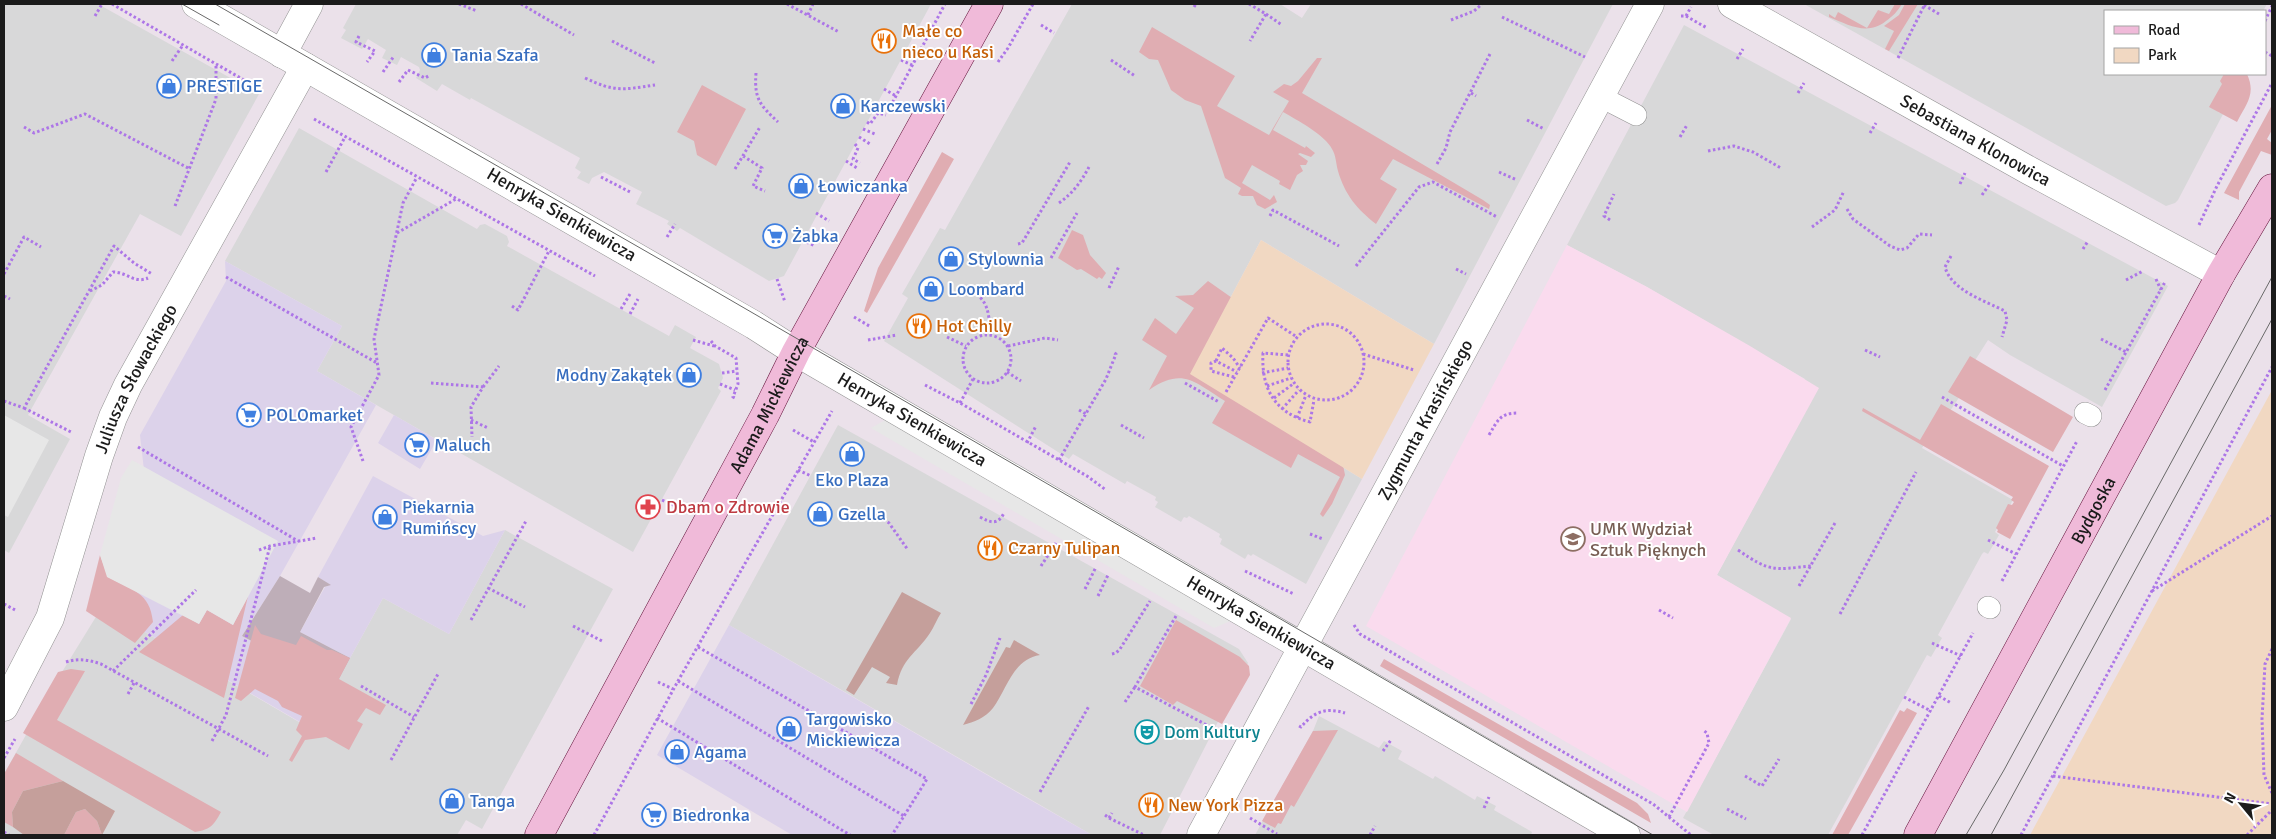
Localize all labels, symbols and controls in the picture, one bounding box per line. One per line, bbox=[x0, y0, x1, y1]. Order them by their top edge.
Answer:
legend bbox=[2104, 10, 2266, 75]
place label: Małe co nieco u Kasi bbox=[902, 20, 994, 63]
text: Road bbox=[2148, 21, 2180, 39]
restaurant icon: Małe co nieco u Kasi bbox=[871, 28, 897, 54]
shop icon: Tania Szafa bbox=[421, 42, 447, 68]
place label: Tania Szafa bbox=[452, 44, 539, 66]
text: Park bbox=[2148, 46, 2177, 64]
shop icon: PRESTIGE bbox=[156, 73, 182, 99]
place label: PRESTIGE bbox=[186, 75, 263, 97]
street label: Sebastiana Klonowica bbox=[1896, 89, 2054, 191]
shop icon: Karczewski bbox=[830, 93, 856, 119]
place label: Karczewski bbox=[860, 95, 946, 117]
street label: Henryka Sienkiewicza bbox=[483, 163, 640, 266]
shop icon: Łowiczanka bbox=[788, 173, 814, 199]
place label: Łowiczanka bbox=[818, 175, 908, 197]
supermarket icon: Żabka bbox=[762, 223, 788, 249]
place label: Żabka bbox=[792, 225, 839, 247]
shop icon: Stylownia bbox=[938, 246, 964, 272]
place label: Stylownia bbox=[968, 248, 1044, 270]
shop icon: Loombard bbox=[918, 276, 944, 302]
place label: Loombard bbox=[948, 278, 1025, 300]
street label: Juliusza Słowackiego bbox=[90, 300, 182, 456]
restaurant icon: Hot Chilly bbox=[906, 313, 932, 339]
place label: Hot Chilly bbox=[936, 315, 1012, 337]
street label: Adama Mickiewicza bbox=[725, 332, 814, 477]
street label: Zygmunta Krasińskiego bbox=[1373, 336, 1478, 504]
shop icon: Modny Zakątek bbox=[676, 362, 702, 388]
place label: Modny Zakątek bbox=[555, 364, 672, 386]
street label: Henryka Sienkiewicza bbox=[834, 368, 991, 472]
supermarket icon: POLOmarket bbox=[236, 402, 262, 428]
place label: POLOmarket bbox=[266, 404, 363, 426]
supermarket icon: Maluch bbox=[404, 432, 430, 458]
place label: Maluch bbox=[434, 434, 491, 456]
shop icon: Eko Plaza bbox=[839, 441, 865, 467]
place label: Eko Plaza bbox=[815, 469, 889, 491]
street label: Bydgoska bbox=[2066, 473, 2120, 548]
pharmacy icon: Dbam o Zdrowie bbox=[635, 494, 661, 520]
place label: Piekarnia Rumińscy bbox=[402, 496, 477, 539]
place label: Dbam o Zdrowie bbox=[666, 496, 790, 518]
shop icon: Gzella bbox=[807, 501, 833, 527]
place label: Gzella bbox=[838, 503, 886, 525]
shop icon: Piekarnia Rumińscy bbox=[372, 504, 398, 530]
place label: UMK Wydział Sztuk Pięknych bbox=[1590, 518, 1706, 561]
school or university icon: UMK Wydział Sztuk Pięknych bbox=[1560, 526, 1586, 552]
restaurant icon: Czarny Tulipan bbox=[977, 535, 1003, 561]
place label: Czarny Tulipan bbox=[1008, 537, 1120, 559]
street label: Henryka Sienkiewicza bbox=[1183, 571, 1340, 675]
place label: Targowisko Mickiewicza bbox=[806, 708, 900, 751]
shop icon: Targowisko Mickiewicza bbox=[776, 716, 802, 742]
theatre icon: Dom Kultury bbox=[1134, 719, 1160, 745]
place label: Dom Kultury bbox=[1164, 721, 1261, 743]
shop icon: Agama bbox=[664, 739, 690, 765]
place label: Agama bbox=[694, 741, 747, 763]
north arrow bbox=[2216, 779, 2266, 829]
shop icon: Tanga bbox=[439, 788, 465, 814]
place label: Tanga bbox=[470, 790, 515, 812]
text: N bbox=[2220, 790, 2240, 806]
restaurant icon: New York Pizza bbox=[1138, 792, 1164, 818]
place label: New York Pizza bbox=[1168, 794, 1283, 816]
supermarket icon: Biedronka bbox=[641, 802, 667, 828]
place label: Biedronka bbox=[672, 804, 750, 826]

